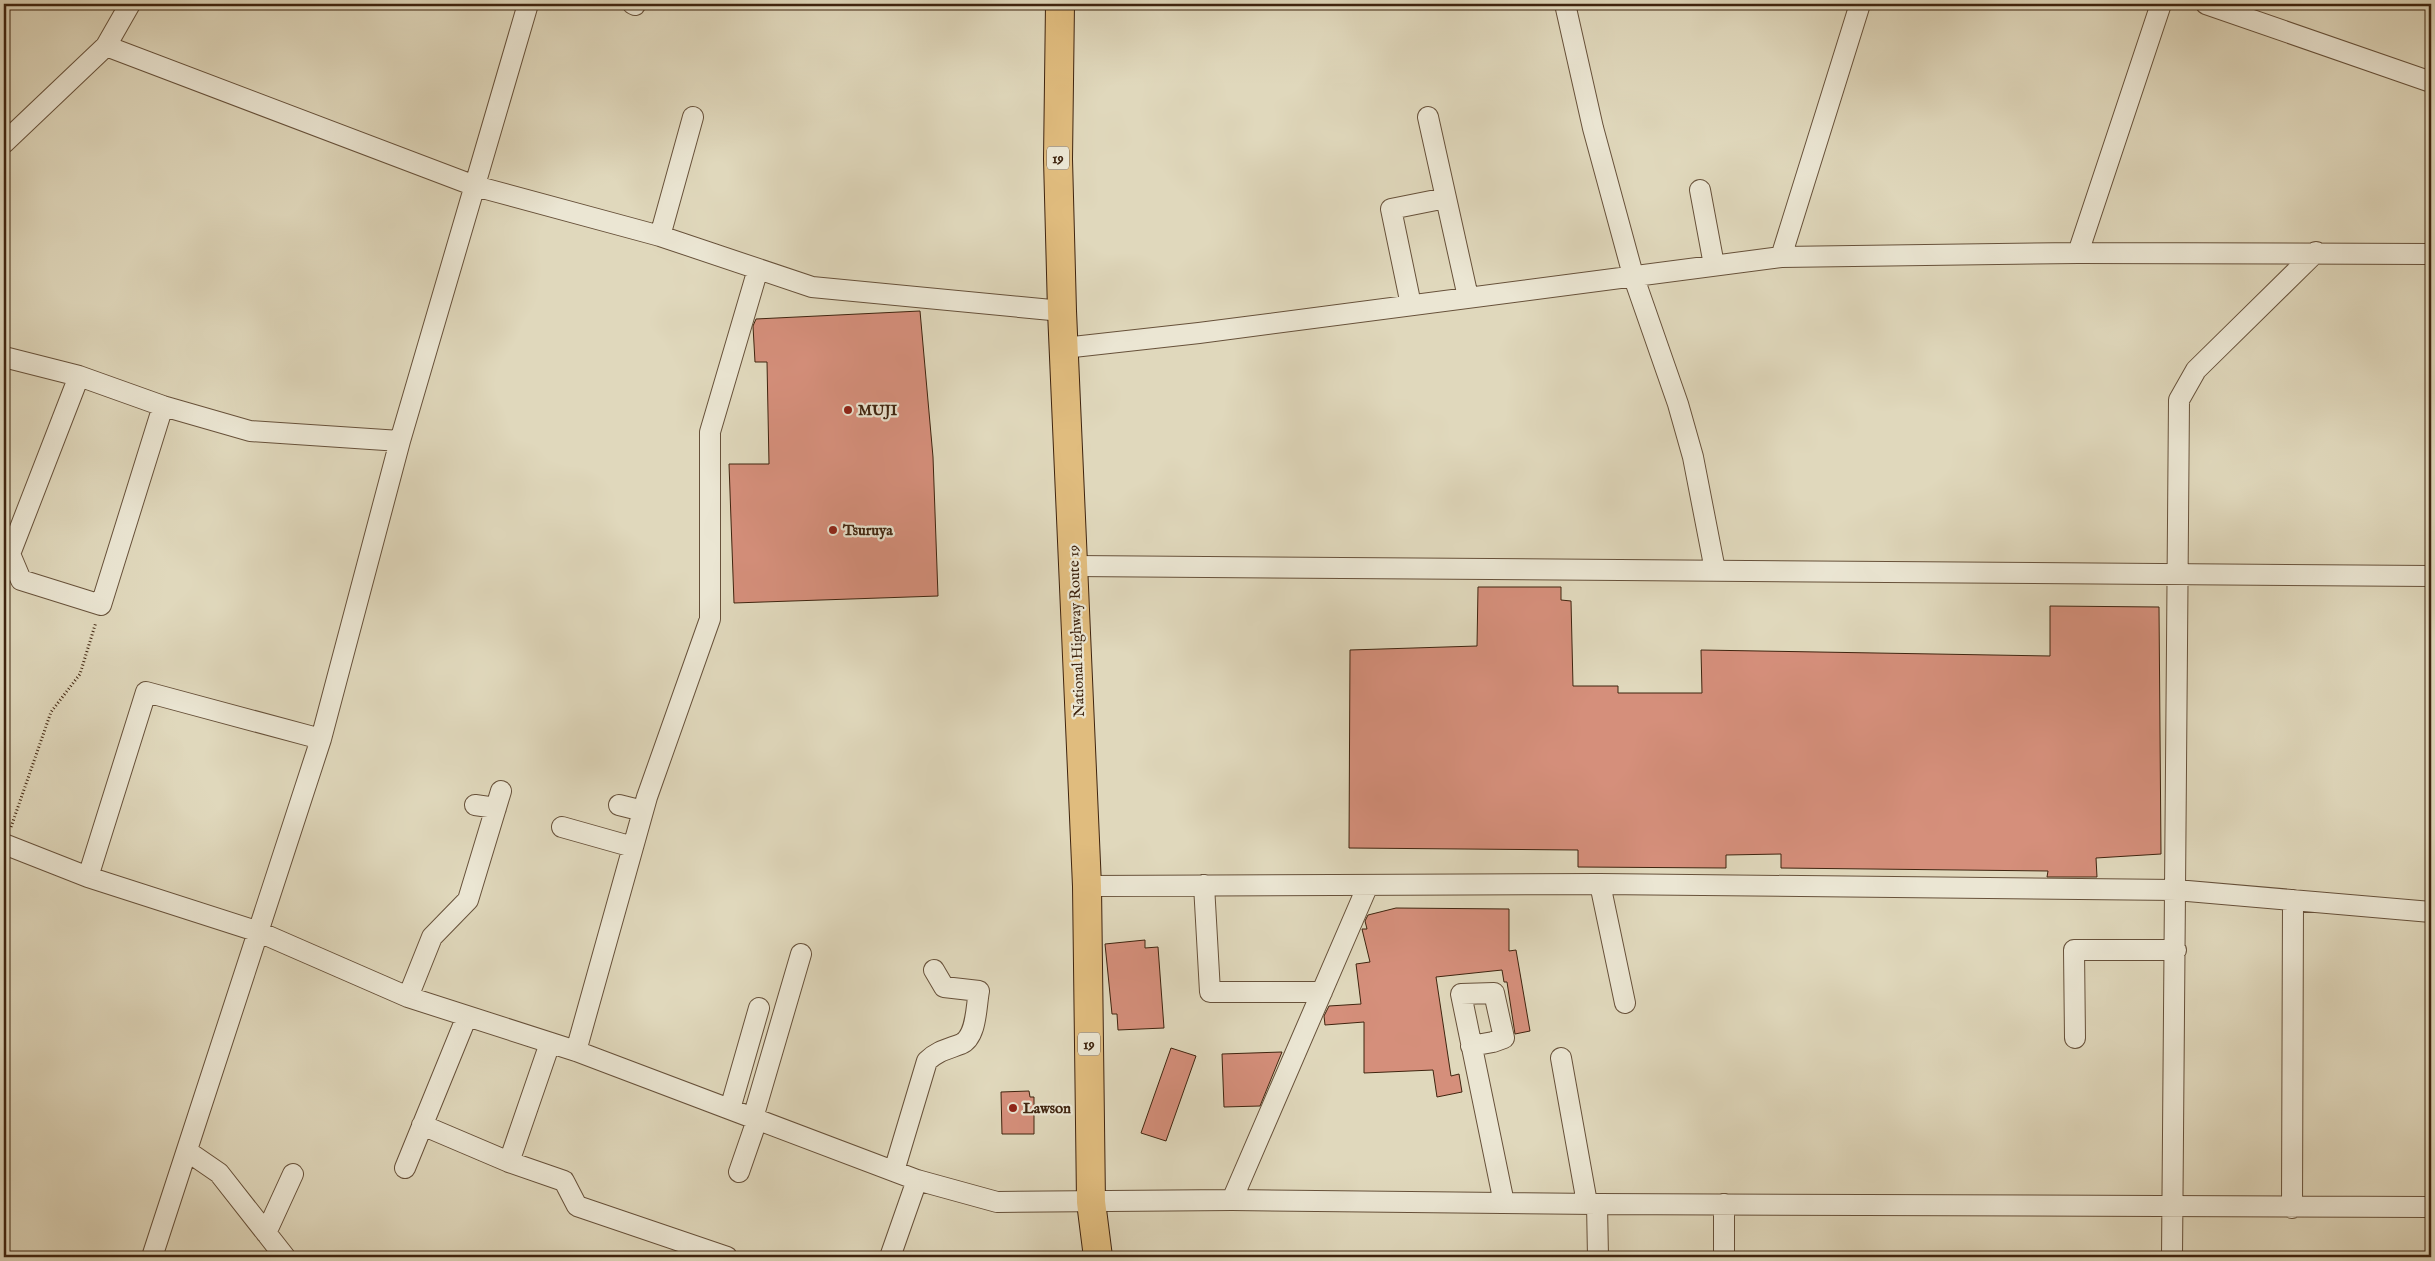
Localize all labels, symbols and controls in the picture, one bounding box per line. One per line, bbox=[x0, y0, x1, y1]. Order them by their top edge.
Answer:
road number: 19 bbox=[1047, 146, 1069, 170]
place label: MUJI bbox=[858, 401, 898, 420]
marker: MUJI bbox=[842, 404, 854, 416]
place label: Tsuruya bbox=[842, 521, 893, 540]
marker: Tsuruya bbox=[827, 524, 839, 536]
street label: National Highway Route 19 bbox=[1064, 545, 1089, 717]
road number: 19 bbox=[1078, 1032, 1100, 1056]
place label: Lawson bbox=[1023, 1099, 1071, 1118]
marker: Lawson bbox=[1007, 1102, 1019, 1114]

